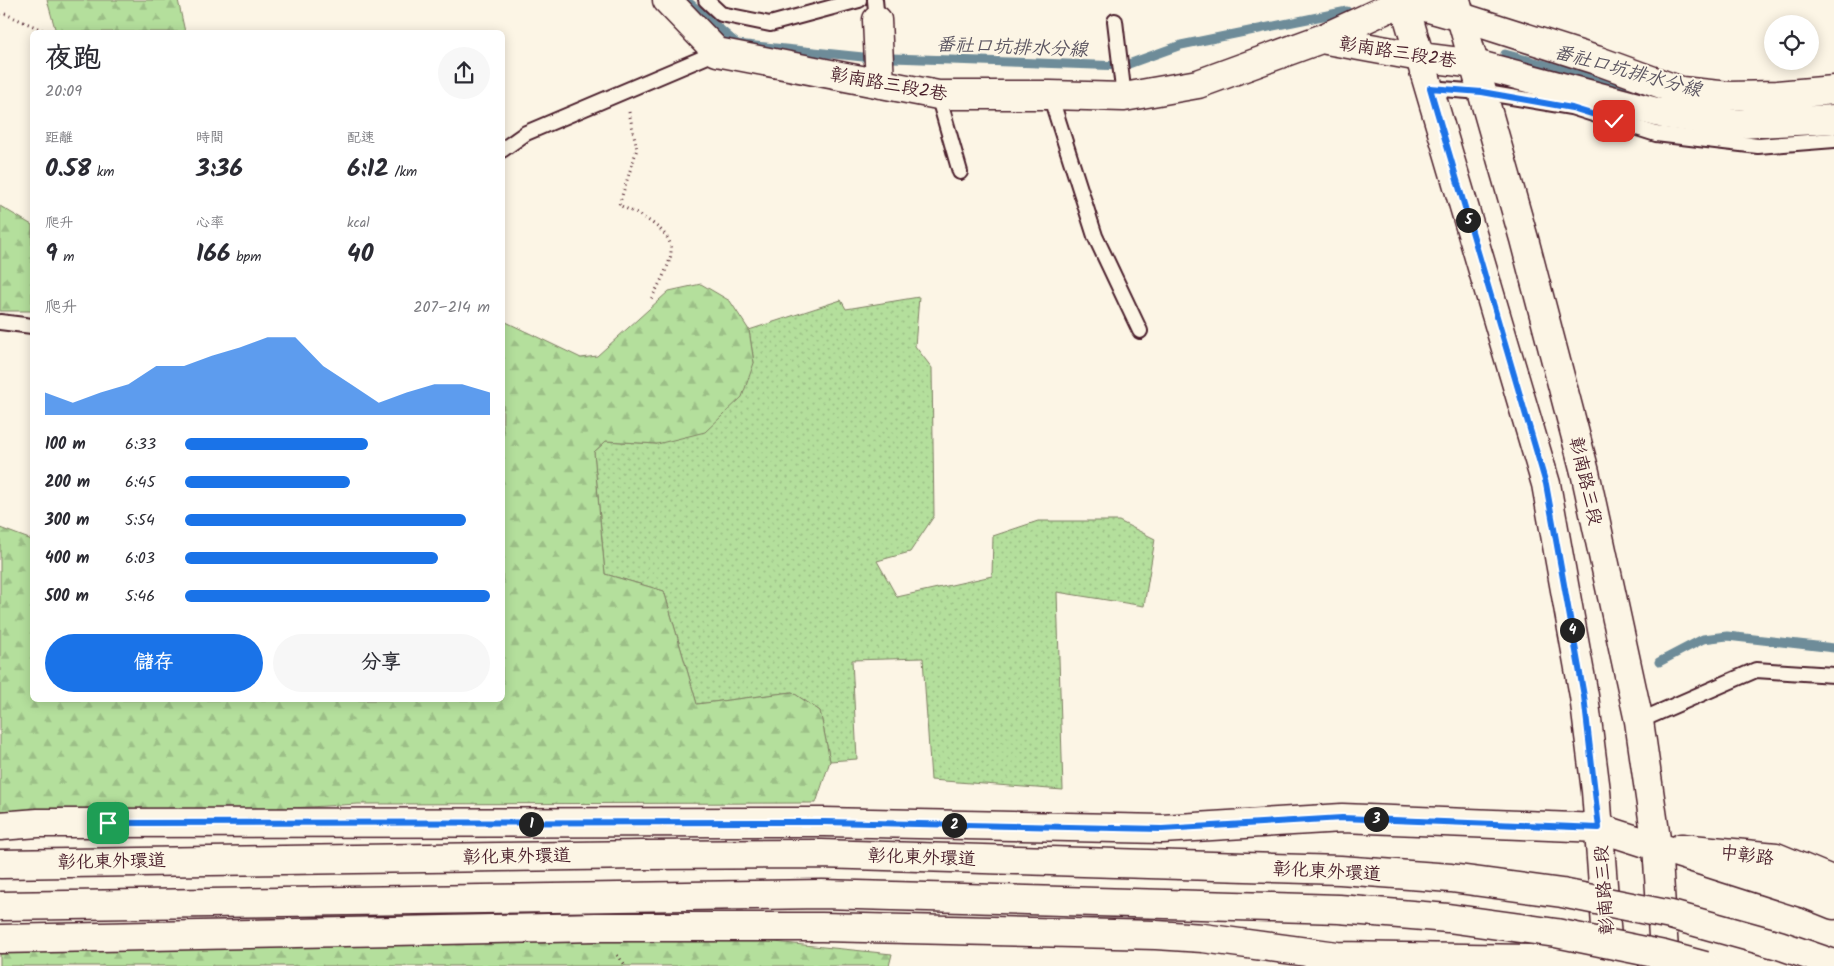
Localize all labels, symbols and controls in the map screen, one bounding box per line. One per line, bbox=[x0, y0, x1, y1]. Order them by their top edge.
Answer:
map controls bbox=[1764, 15, 1819, 70]
button: locate bbox=[1764, 15, 1819, 70]
water label: 番社口坑排水分線 bbox=[935, 30, 1089, 66]
street label: 彰南路三段2巷 bbox=[1337, 30, 1459, 77]
text: 夜跑 bbox=[45, 37, 101, 82]
water label: 番社口坑排水分線 bbox=[1550, 38, 1706, 106]
button: share bbox=[438, 47, 490, 99]
street label: 彰南路三段2巷 bbox=[828, 61, 950, 110]
text: 20:09 bbox=[45, 79, 82, 104]
pin bbox=[1593, 100, 1635, 142]
icon: check bbox=[1600, 107, 1628, 135]
text: 距離 bbox=[45, 127, 73, 149]
text: 時間 bbox=[196, 127, 224, 149]
text: 配速 bbox=[347, 127, 375, 149]
text: 0.58 bbox=[45, 149, 91, 189]
text: 3:36 bbox=[196, 149, 243, 189]
text: 6:12 bbox=[347, 149, 389, 189]
text: km bbox=[91, 161, 114, 183]
text: /km bbox=[389, 161, 417, 183]
pin: 5 bbox=[1456, 208, 1480, 232]
text: 5 bbox=[1465, 209, 1472, 231]
text: 爬升 bbox=[45, 212, 73, 234]
text: 心率 bbox=[196, 212, 224, 234]
text: kcal bbox=[347, 212, 370, 234]
text: 9 bbox=[45, 234, 58, 274]
text: 166 bbox=[196, 234, 231, 274]
text: 40 bbox=[347, 234, 373, 274]
text: m bbox=[58, 246, 74, 268]
text: bpm bbox=[231, 246, 261, 268]
text: 爬升 bbox=[45, 295, 77, 320]
text: 207–214 m bbox=[413, 295, 490, 320]
text: 100 m bbox=[45, 432, 86, 457]
text: 6:33 bbox=[125, 432, 156, 457]
street label: 彰南路三段 bbox=[1560, 434, 1609, 528]
text: 200 m bbox=[45, 470, 90, 495]
text: 6:45 bbox=[125, 470, 155, 495]
text: 300 m bbox=[45, 508, 89, 533]
text: 5:54 bbox=[125, 508, 155, 533]
text: 400 m bbox=[45, 546, 89, 571]
text: 6:03 bbox=[125, 546, 155, 571]
text: 500 m bbox=[45, 584, 89, 609]
text: 5:46 bbox=[125, 584, 155, 609]
pin: 4 bbox=[1560, 618, 1584, 642]
text: 4 bbox=[1569, 619, 1576, 641]
button: 儲存 bbox=[45, 634, 263, 692]
button: 分享 bbox=[273, 634, 490, 692]
pin bbox=[87, 802, 129, 844]
pin: 3 bbox=[1364, 806, 1388, 832]
text: 3 bbox=[1373, 808, 1380, 830]
icon: arrive bbox=[94, 809, 122, 837]
pin: 1 bbox=[518, 812, 544, 836]
pin: 2 bbox=[942, 812, 966, 838]
text: 1 bbox=[529, 813, 534, 835]
text: 2 bbox=[950, 814, 959, 836]
street label: 中彰路 bbox=[1718, 839, 1775, 874]
street label: 彰化東外環道 bbox=[463, 842, 571, 873]
street label: 彰化東外環道 bbox=[867, 842, 976, 875]
street label: 彰南路三段 bbox=[1588, 844, 1623, 936]
street label: 彰化東外環道 bbox=[58, 847, 166, 878]
street label: 彰化東外環道 bbox=[1272, 855, 1382, 890]

